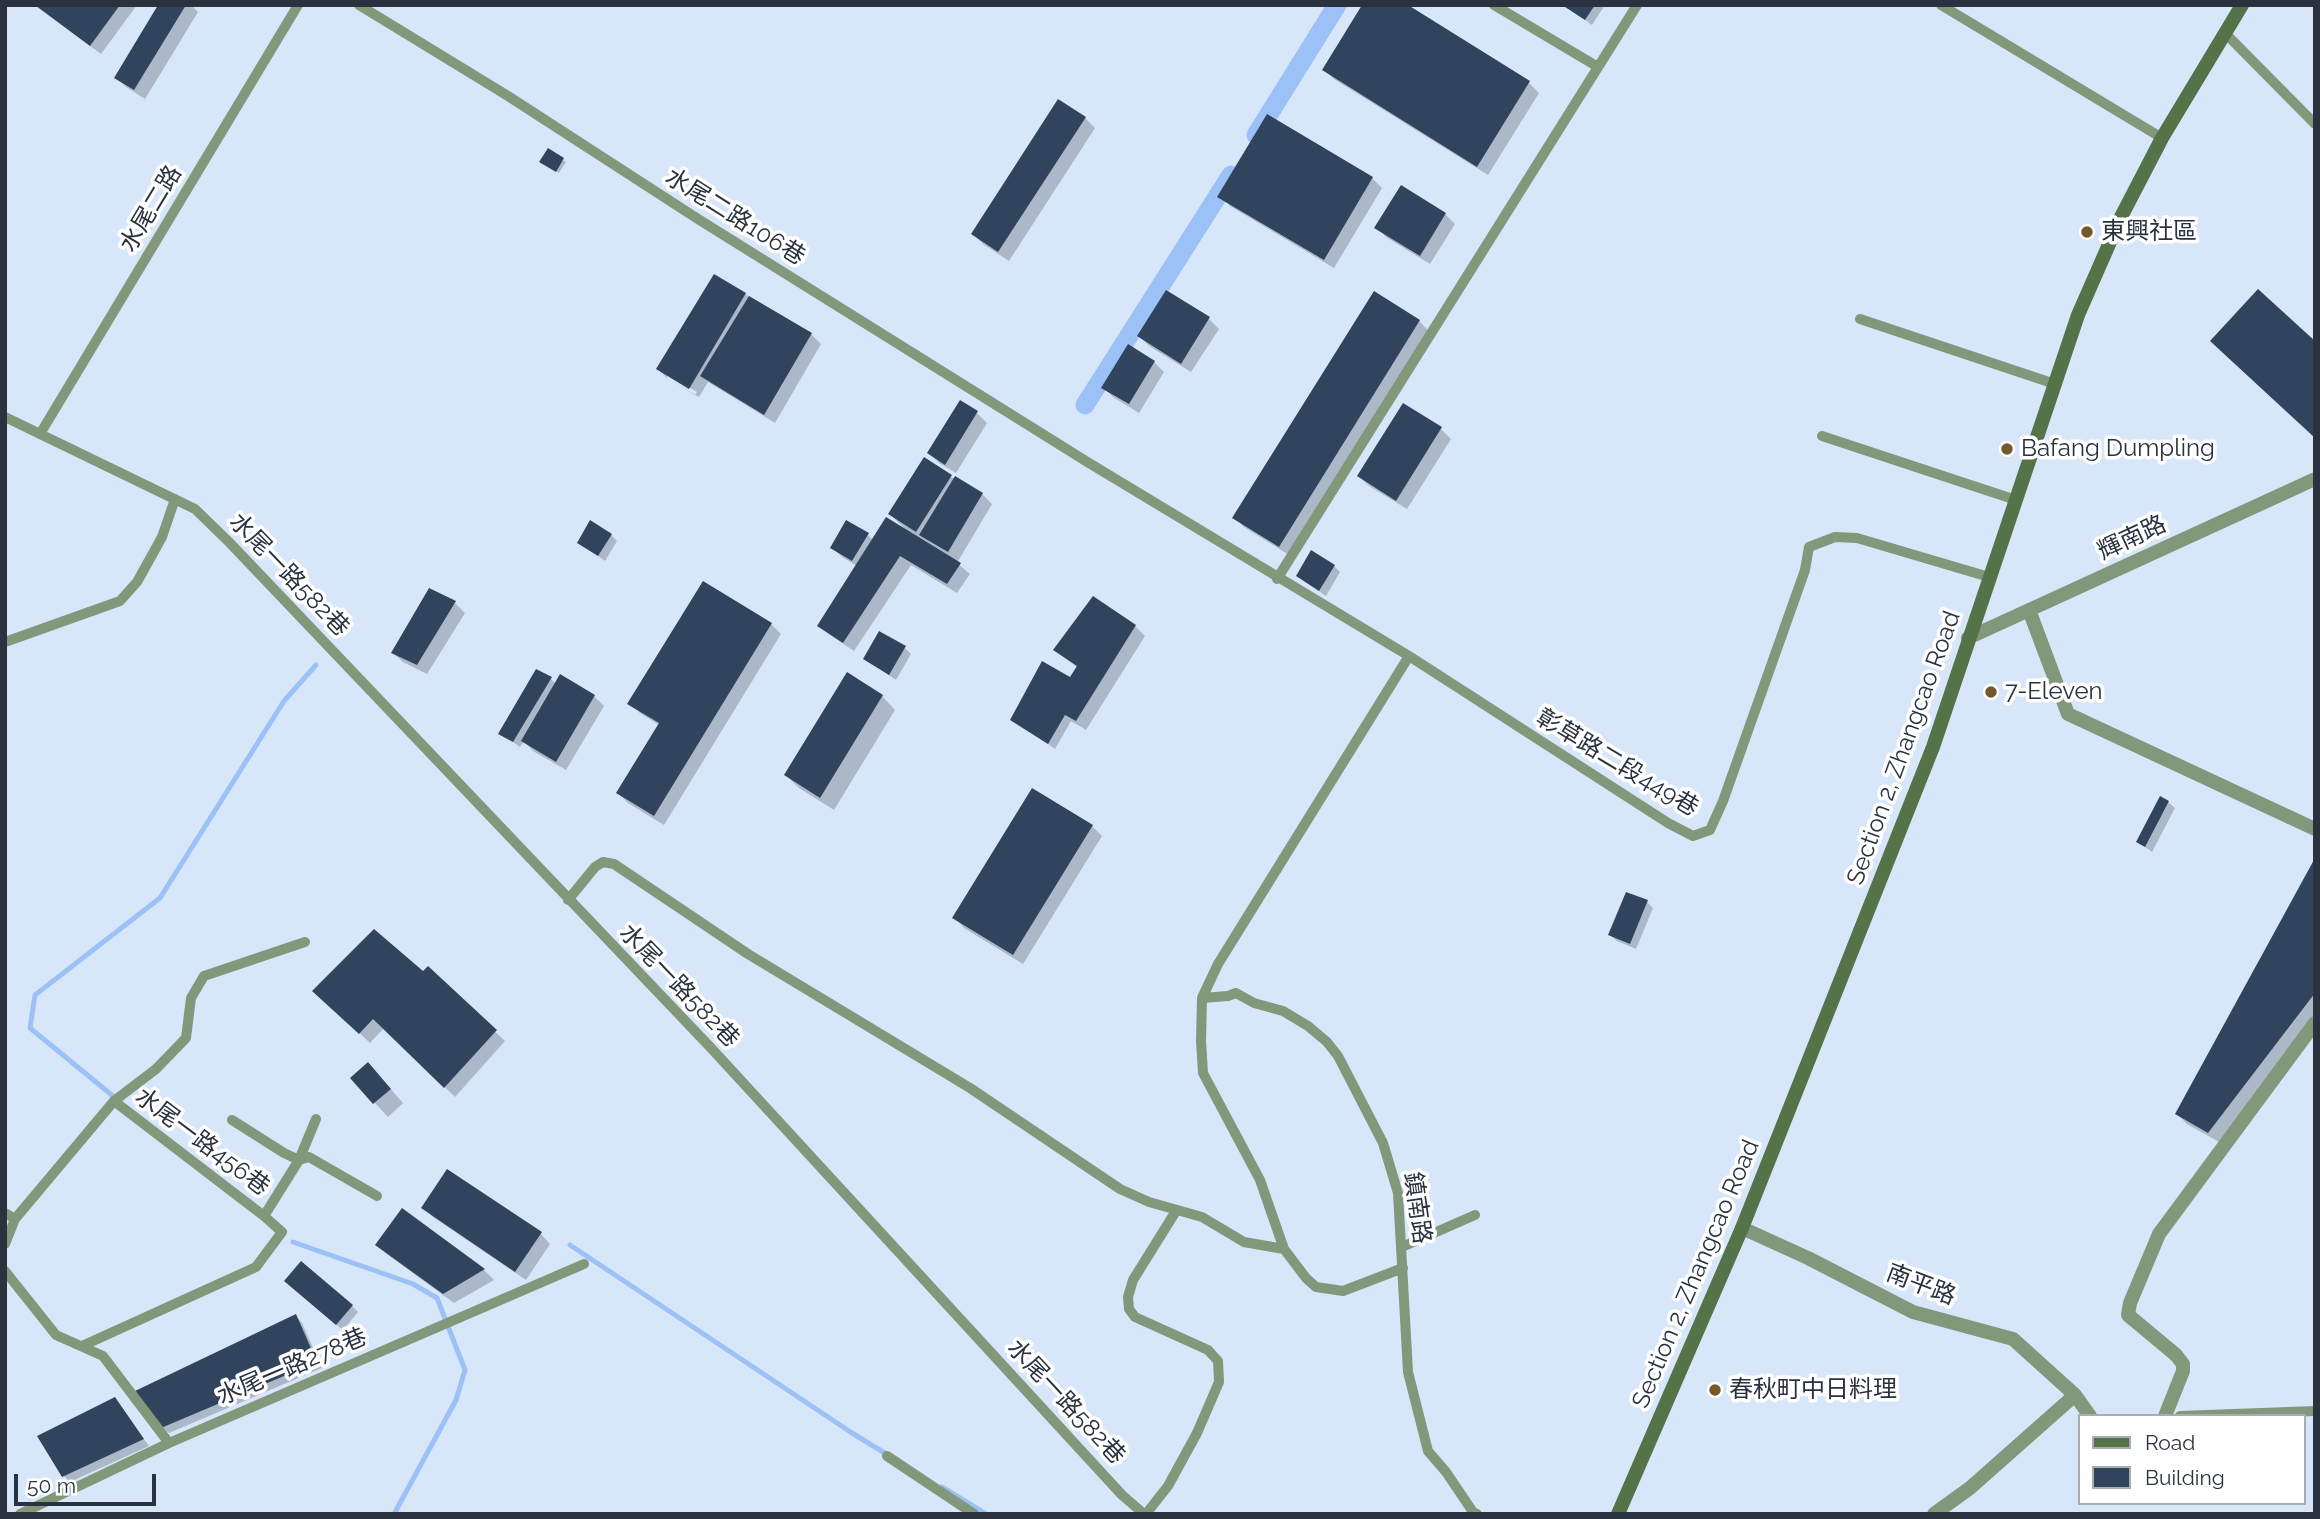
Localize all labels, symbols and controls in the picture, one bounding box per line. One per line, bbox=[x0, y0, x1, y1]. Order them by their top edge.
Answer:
street label: 水尾二路 bbox=[114, 160, 188, 258]
street label: 水尾二路106巷 bbox=[660, 163, 810, 271]
place label: 東興社區 bbox=[2101, 218, 2197, 246]
marker: 東興社區 bbox=[2079, 224, 2095, 240]
place label: Bafang Dumpling bbox=[2021, 435, 2215, 463]
marker: Bafang Dumpling bbox=[1999, 441, 2015, 457]
street label: 水尾一路582巷 bbox=[223, 508, 355, 642]
street label: 輝南路 bbox=[2093, 510, 2171, 566]
street label: Section 2, Zhangcao Road bbox=[1841, 607, 1967, 889]
place label: 7-Eleven bbox=[2005, 678, 2103, 706]
marker: 7-Eleven bbox=[1983, 684, 1999, 700]
street label: 彰草路二段449巷 bbox=[1531, 703, 1703, 823]
street label: 水尾一路582巷 bbox=[613, 919, 745, 1053]
street label: 水尾一路456巷 bbox=[129, 1082, 275, 1202]
street label: Section 2, Zhangcao Road bbox=[1626, 1135, 1766, 1413]
street label: 鎮南路 bbox=[1398, 1170, 1436, 1246]
street label: 南平路 bbox=[1882, 1259, 1960, 1311]
street label: 水尾一路278巷 bbox=[213, 1323, 371, 1411]
street label: 水尾一路582巷 bbox=[1001, 1334, 1131, 1470]
place label: 春秋町中日料理 bbox=[1729, 1376, 1897, 1404]
marker: 春秋町中日料理 bbox=[1707, 1382, 1723, 1398]
legend bbox=[2078, 1414, 2306, 1505]
text: Road bbox=[2145, 1430, 2195, 1455]
scale bar bbox=[18, 1460, 159, 1504]
text: Building bbox=[2145, 1465, 2225, 1490]
text: 50 m bbox=[27, 1473, 76, 1498]

